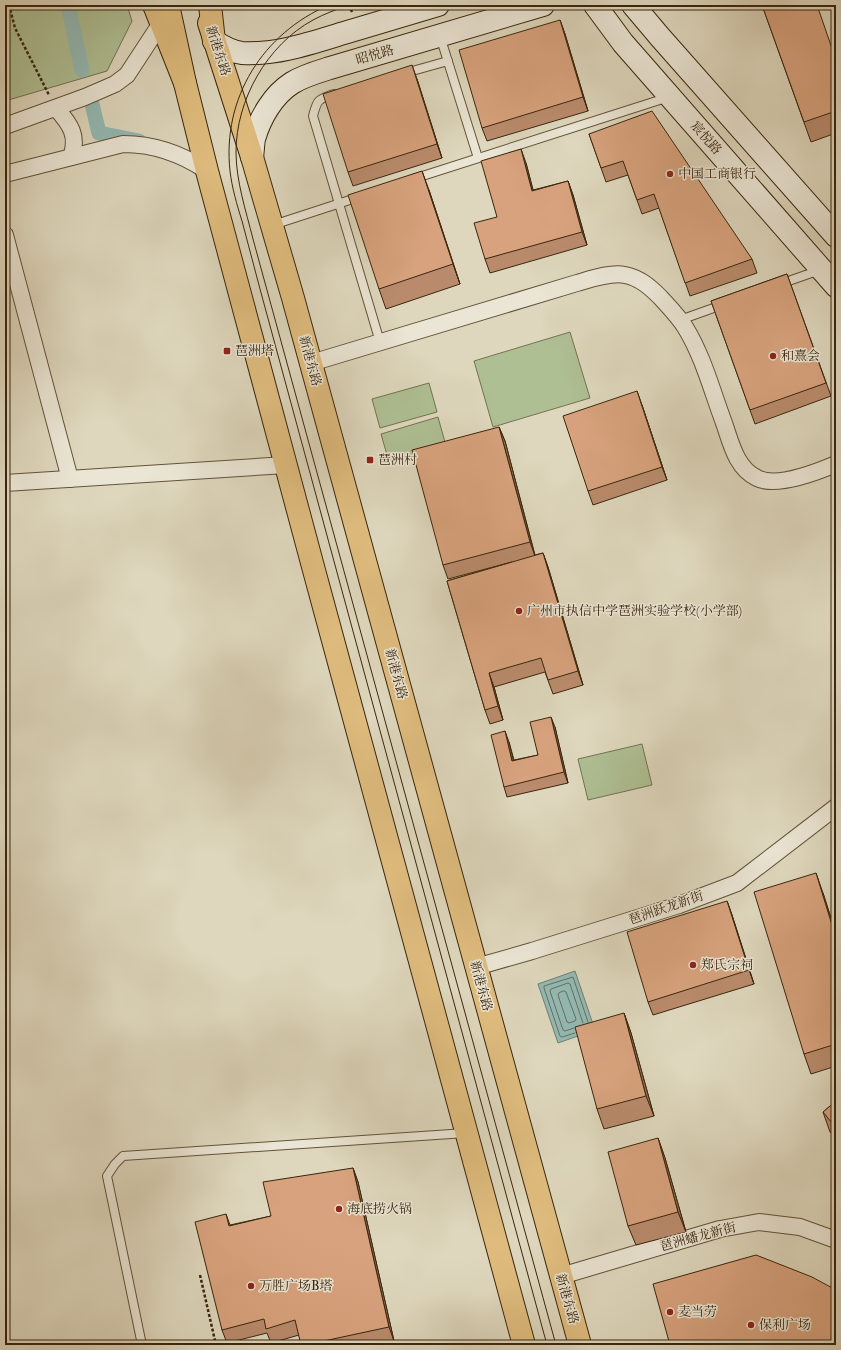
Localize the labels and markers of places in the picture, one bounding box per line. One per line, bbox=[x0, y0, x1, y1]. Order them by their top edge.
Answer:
place label: 中国工商银行 bbox=[678, 166, 756, 182]
marker: 中国工商银行 bbox=[665, 169, 675, 179]
place label: 琶洲塔 bbox=[235, 343, 274, 359]
marker: 琶洲塔 bbox=[222, 346, 232, 356]
place label: 和熹会 bbox=[781, 348, 820, 364]
marker: 和熹会 bbox=[768, 351, 778, 361]
place label: 琶洲村 bbox=[378, 452, 417, 468]
marker: 琶洲村 bbox=[365, 455, 375, 465]
place label: 广州市执信中学琶洲实验学校(小学部) bbox=[527, 603, 742, 619]
marker: 广州市执信中学琶洲实验学校(小学部) bbox=[514, 606, 524, 616]
place label: 郑氏宗祠 bbox=[701, 957, 753, 973]
marker: 郑氏宗祠 bbox=[688, 960, 698, 970]
place label: 海底捞火锅 bbox=[347, 1201, 412, 1217]
marker: 海底捞火锅 bbox=[334, 1204, 344, 1214]
place label: 万胜广场B塔 bbox=[259, 1278, 333, 1294]
marker: 万胜广场B塔 bbox=[246, 1281, 256, 1291]
place label: 麦当劳 bbox=[678, 1304, 717, 1320]
marker: 麦当劳 bbox=[665, 1307, 675, 1317]
place label: 保利广场 bbox=[759, 1317, 811, 1333]
marker: 保利广场 bbox=[746, 1320, 756, 1330]

